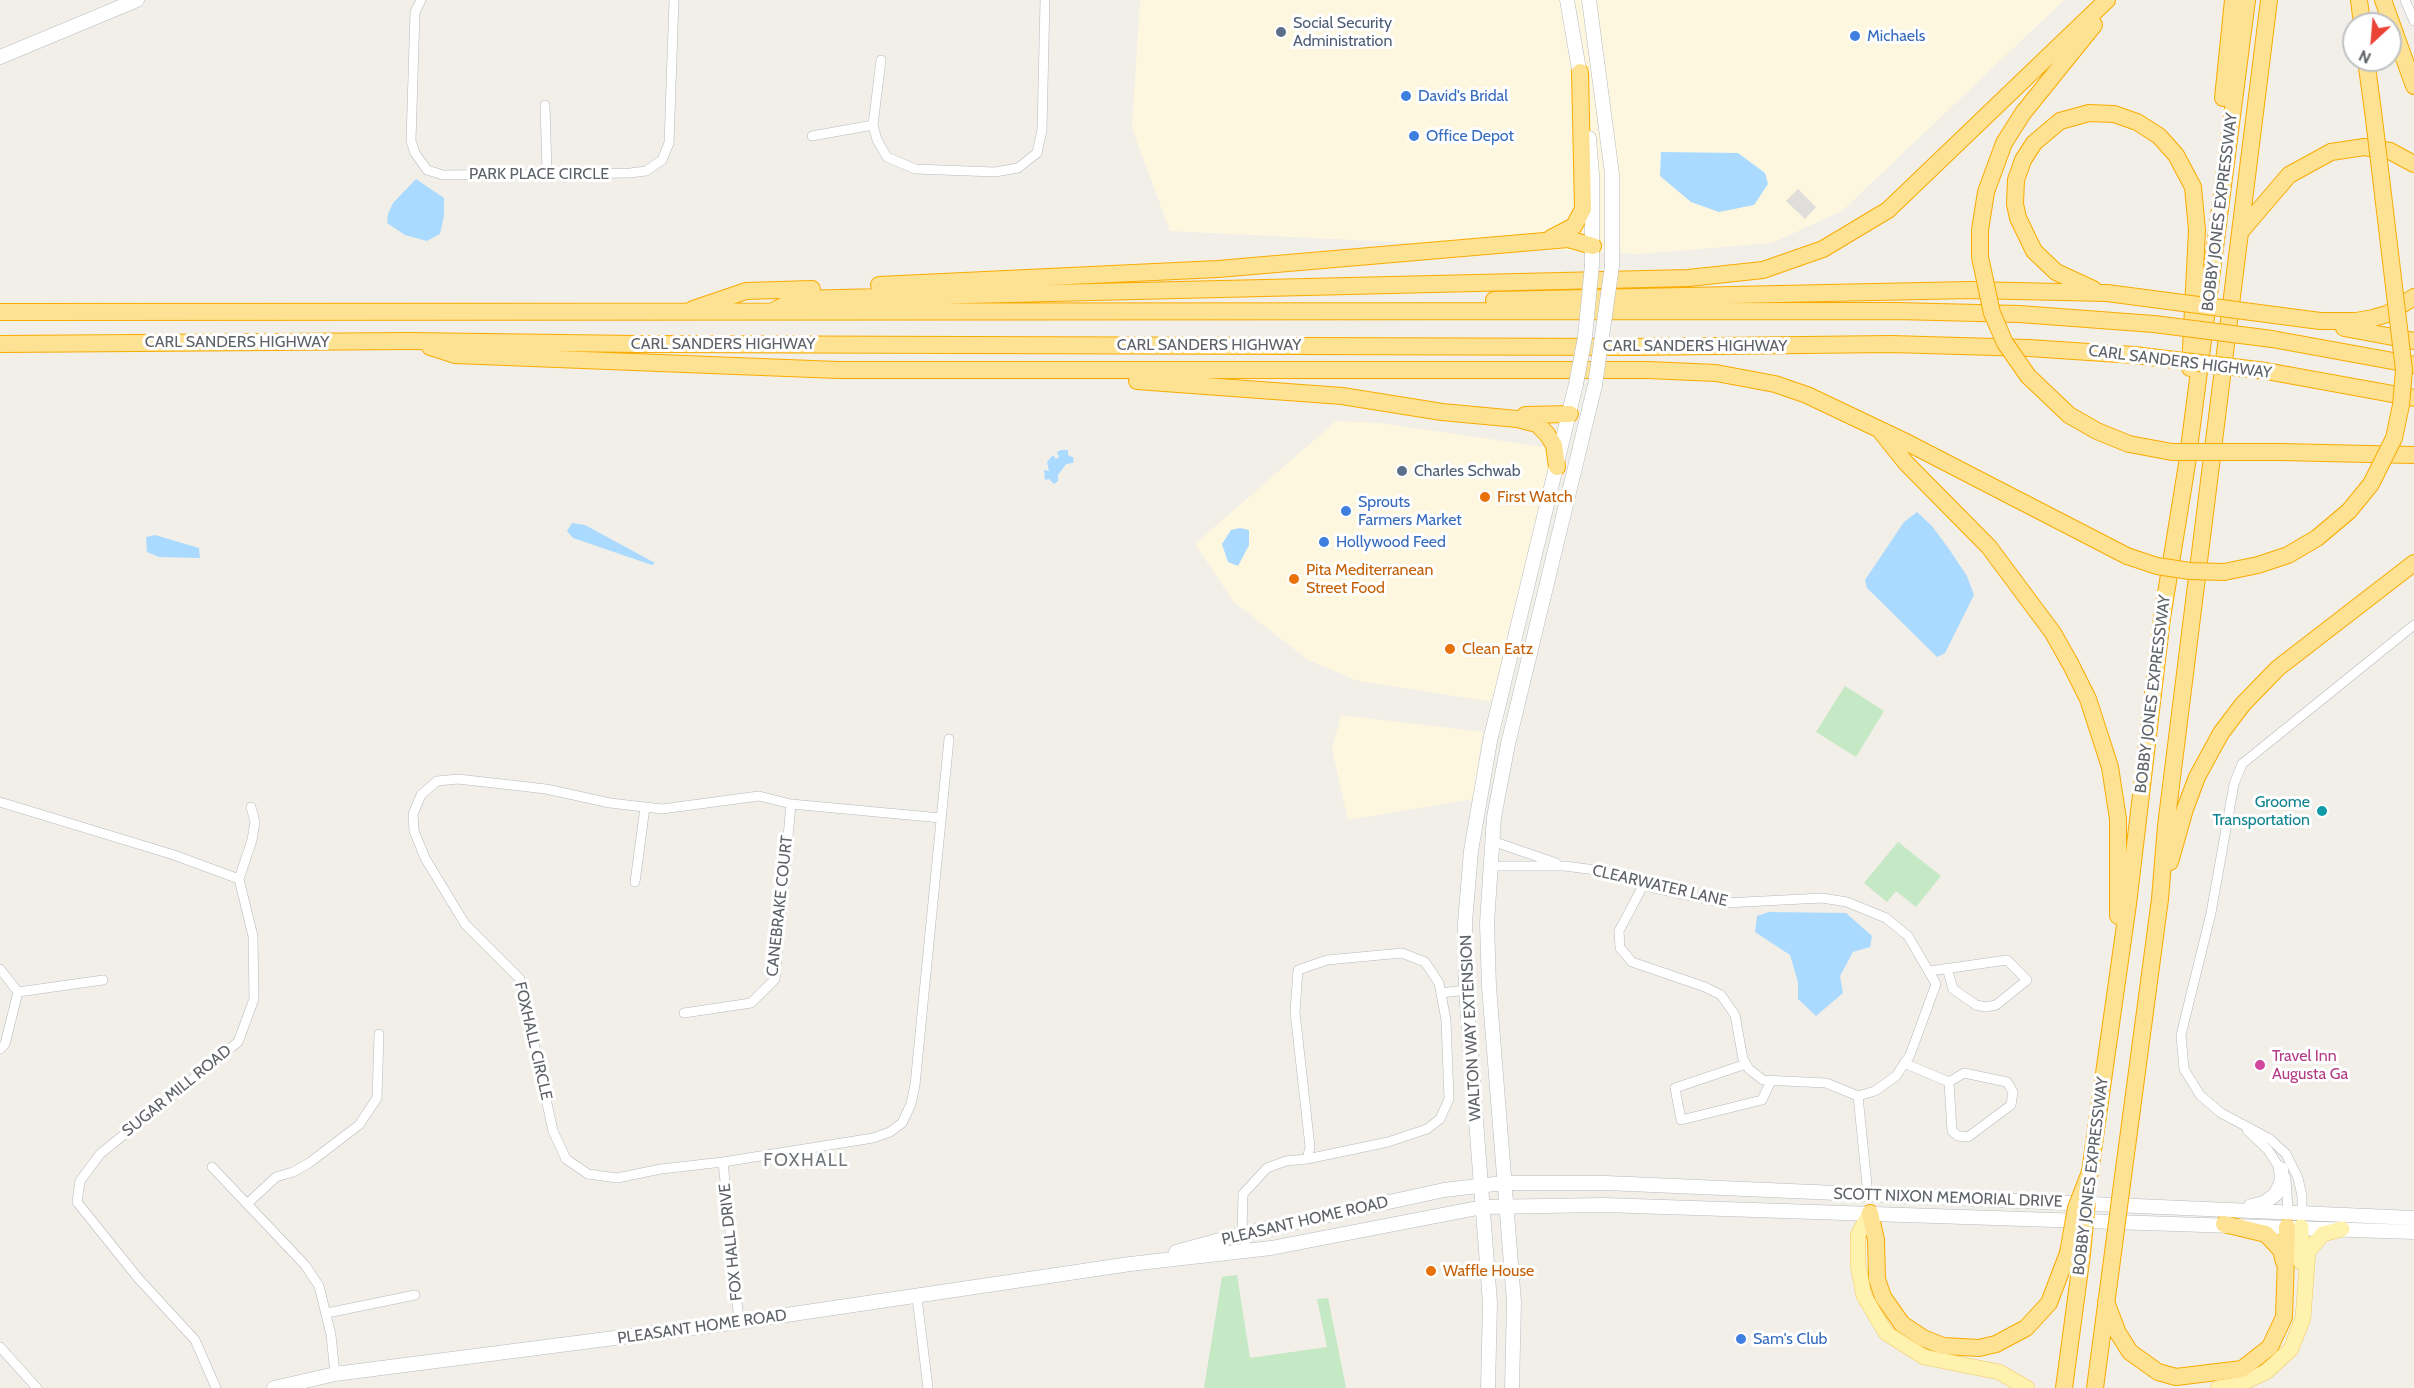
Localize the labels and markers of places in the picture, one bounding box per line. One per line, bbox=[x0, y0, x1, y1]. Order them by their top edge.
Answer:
place label: Social Security Administration bbox=[1293, 13, 1392, 51]
marker: Social Security Administration bbox=[1274, 25, 1288, 39]
place label: Michaels bbox=[1867, 26, 1925, 46]
marker: Michaels bbox=[1848, 29, 1862, 43]
place label: David's Bridal bbox=[1418, 86, 1508, 106]
marker: David's Bridal bbox=[1399, 89, 1413, 103]
place label: Office Depot bbox=[1426, 126, 1514, 146]
marker: Office Depot bbox=[1407, 129, 1421, 143]
place label: Charles Schwab bbox=[1414, 461, 1521, 481]
marker: Charles Schwab bbox=[1395, 464, 1409, 478]
place label: First Watch bbox=[1497, 487, 1573, 507]
marker: First Watch bbox=[1478, 490, 1492, 504]
place label: Sprouts Farmers Market bbox=[1358, 492, 1462, 530]
marker: Sprouts Farmers Market bbox=[1339, 504, 1353, 518]
place label: Hollywood Feed bbox=[1336, 532, 1446, 552]
marker: Hollywood Feed bbox=[1317, 535, 1331, 549]
place label: Pita Mediterranean Street Food bbox=[1306, 560, 1433, 598]
marker: Pita Mediterranean Street Food bbox=[1287, 572, 1301, 586]
place label: Clean Eatz bbox=[1462, 639, 1533, 659]
marker: Clean Eatz bbox=[1443, 642, 1457, 656]
place label: Groome Transportation bbox=[2212, 792, 2310, 830]
marker: Groome Transportation bbox=[2315, 804, 2329, 818]
place label: Travel Inn Augusta Ga bbox=[2272, 1046, 2348, 1084]
marker: Travel Inn Augusta Ga bbox=[2253, 1058, 2267, 1072]
place label: Waffle House bbox=[1443, 1261, 1534, 1281]
marker: Waffle House bbox=[1424, 1264, 1438, 1278]
place label: Sam's Club bbox=[1753, 1329, 1827, 1349]
marker: Sam's Club bbox=[1734, 1332, 1748, 1346]

